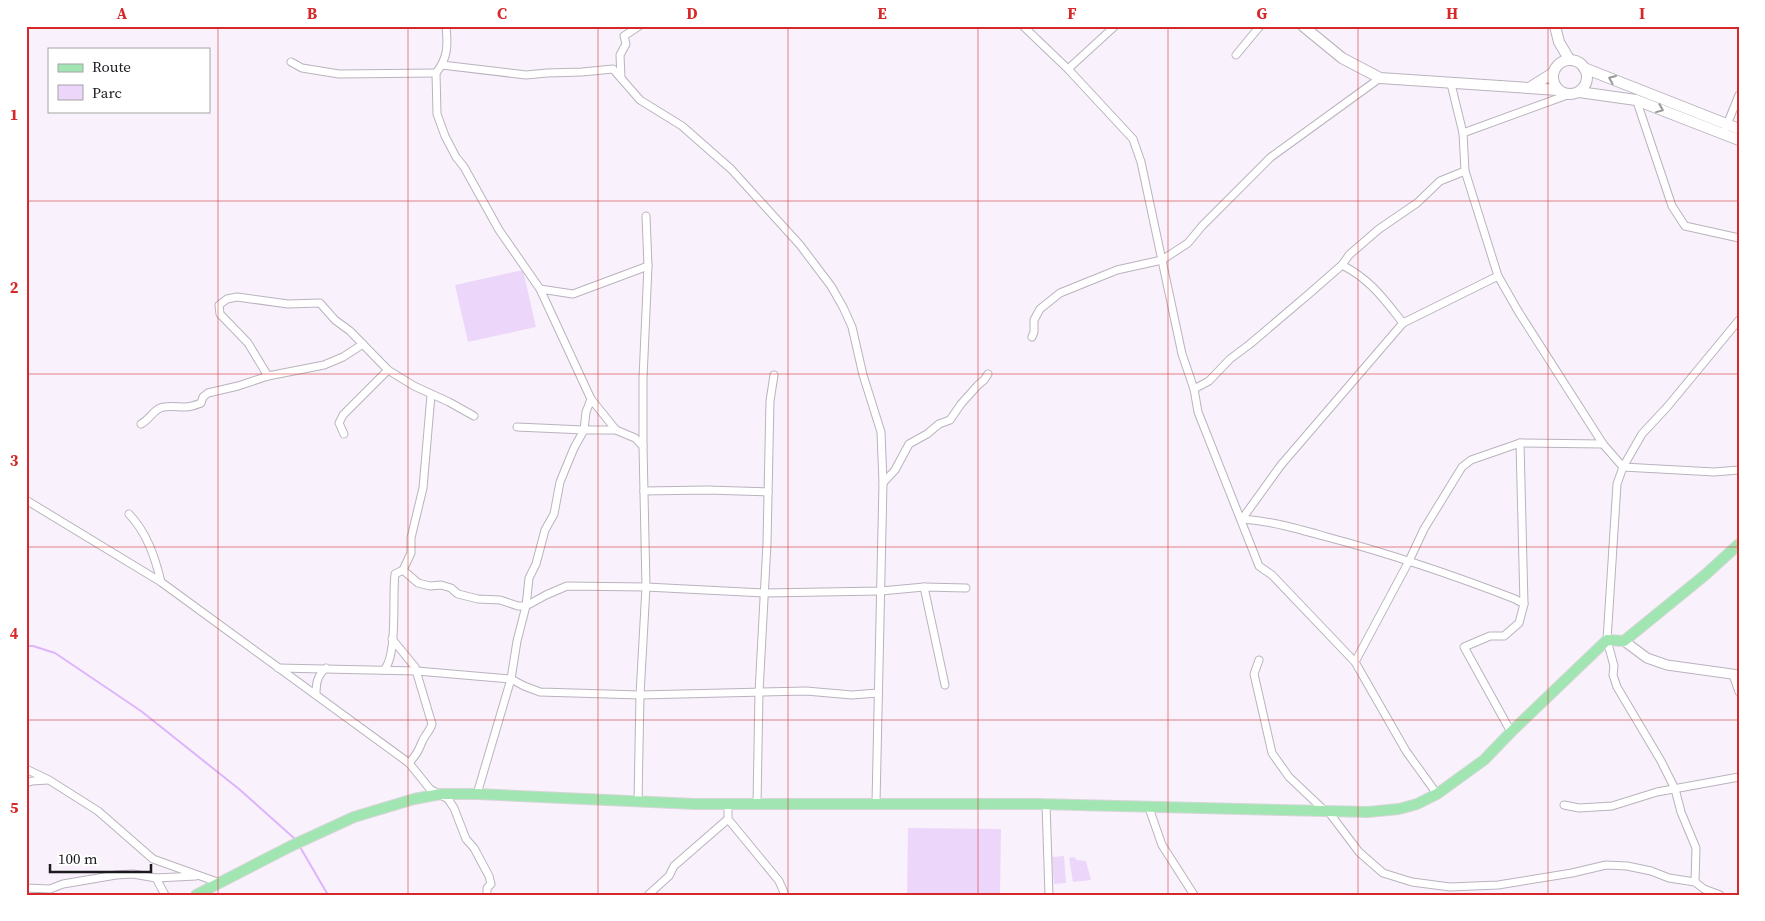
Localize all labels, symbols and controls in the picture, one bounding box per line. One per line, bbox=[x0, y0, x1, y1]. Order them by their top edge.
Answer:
text: A bbox=[117, 2, 128, 24]
text: B bbox=[307, 2, 318, 24]
text: C bbox=[497, 2, 507, 24]
text: D bbox=[686, 2, 698, 24]
text: E bbox=[877, 2, 887, 24]
text: F bbox=[1067, 2, 1077, 24]
text: G bbox=[1257, 2, 1268, 24]
text: H bbox=[1446, 2, 1458, 24]
text: I bbox=[1639, 2, 1645, 24]
legend bbox=[48, 48, 210, 112]
text: Route bbox=[92, 56, 131, 77]
one-way arrow bbox=[1608, 74, 1617, 85]
text: Parc bbox=[92, 82, 122, 103]
text: 1 bbox=[10, 103, 18, 125]
one-way arrow bbox=[1655, 103, 1664, 113]
text: 2 bbox=[10, 276, 19, 298]
text: 3 bbox=[10, 449, 19, 471]
text: 4 bbox=[10, 622, 19, 644]
text: 5 bbox=[10, 796, 19, 818]
scale bar bbox=[50, 841, 151, 873]
text: 100 m bbox=[58, 848, 98, 869]

